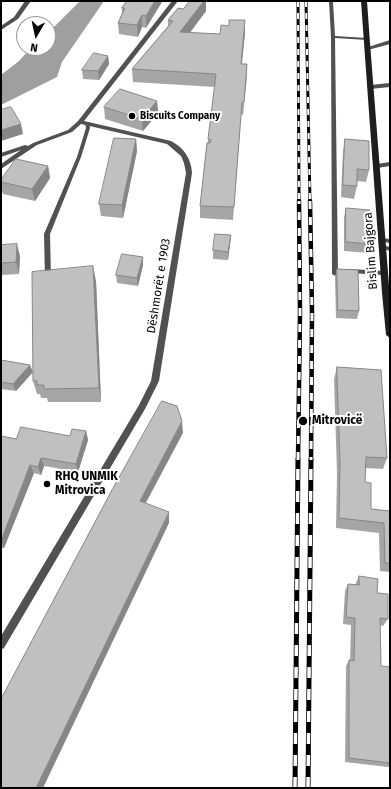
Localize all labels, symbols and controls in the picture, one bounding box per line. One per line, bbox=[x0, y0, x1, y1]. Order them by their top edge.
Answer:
north arrow bbox=[16, 16, 56, 56]
text: N bbox=[30, 40, 39, 54]
place label: Biscuits Company bbox=[140, 110, 220, 122]
marker: Biscuits Company bbox=[127, 111, 137, 121]
street label: Bislim Bajgora bbox=[361, 212, 381, 290]
street label: Dëshmorët e 1903 bbox=[144, 237, 174, 335]
place label: Mitrovicë bbox=[312, 414, 362, 428]
marker: Mitrovicë bbox=[297, 415, 309, 427]
place label: RHQ UNMIK Mitrovica bbox=[55, 470, 118, 498]
marker: RHQ UNMIK Mitrovica bbox=[42, 479, 52, 489]

